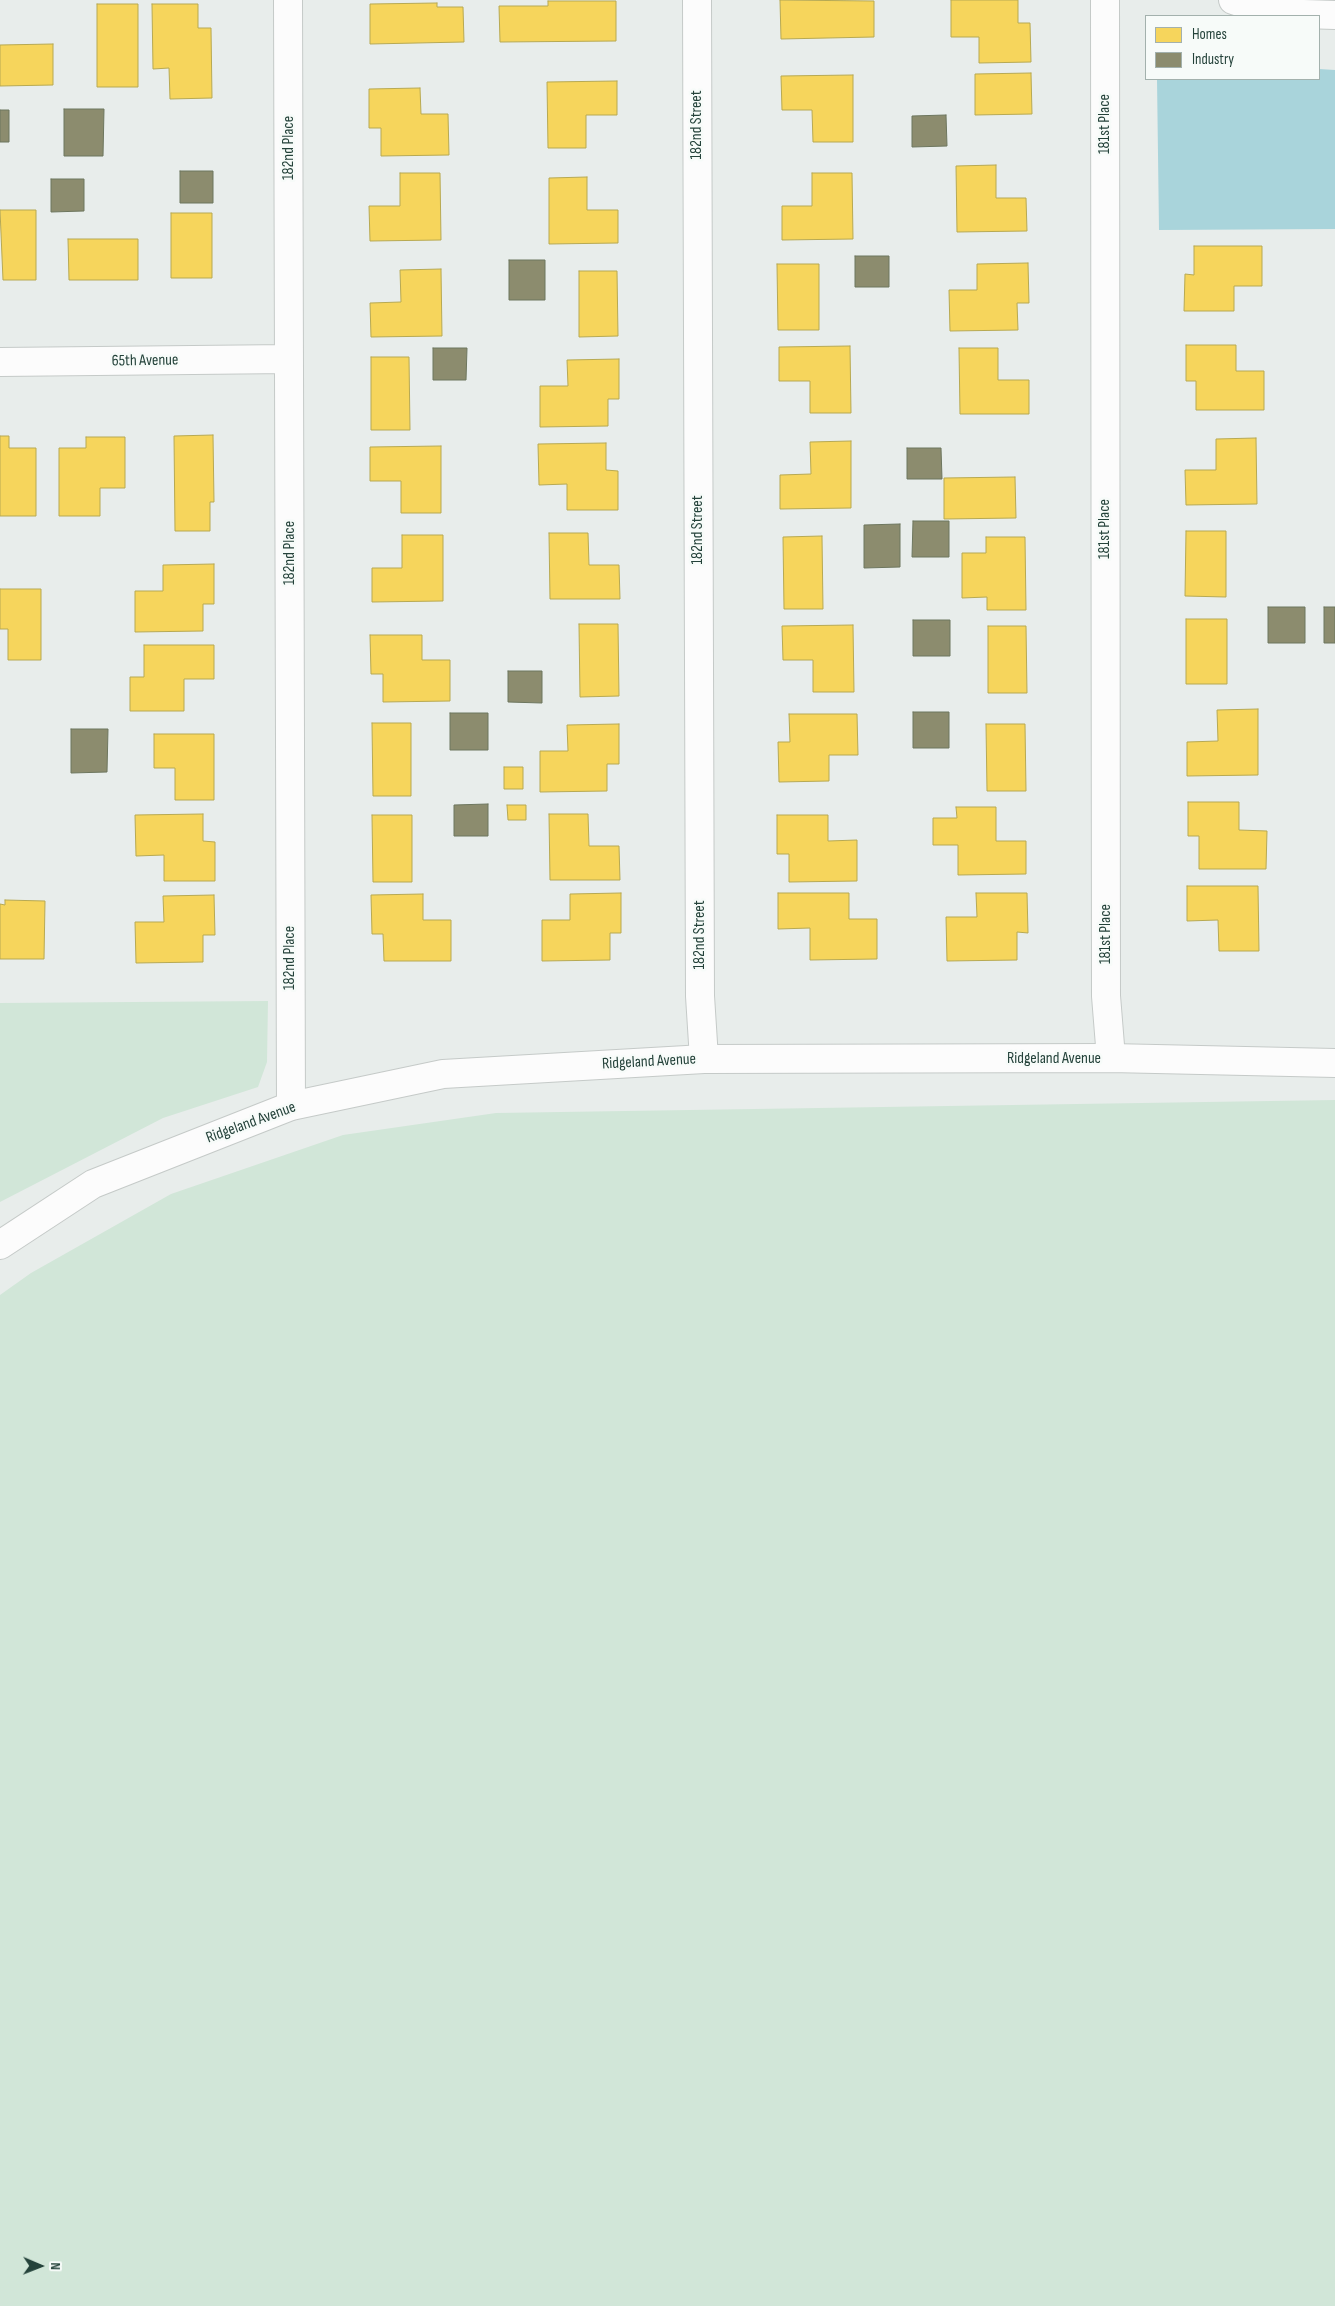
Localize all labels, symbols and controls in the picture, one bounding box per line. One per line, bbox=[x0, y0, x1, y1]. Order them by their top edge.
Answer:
legend bbox=[1145, 15, 1320, 80]
text: Homes bbox=[1192, 25, 1227, 44]
text: Industry bbox=[1192, 50, 1234, 69]
street label: 182nd Street bbox=[687, 90, 707, 160]
street label: 181st Place bbox=[1095, 94, 1115, 154]
street label: 182nd Place bbox=[279, 116, 299, 180]
street label: 65th Avenue bbox=[111, 351, 179, 371]
street label: 182nd Street bbox=[688, 495, 708, 565]
street label: 181st Place bbox=[1095, 499, 1115, 559]
street label: 182nd Place bbox=[280, 521, 300, 585]
street label: 182nd Street bbox=[690, 900, 710, 970]
street label: 181st Place bbox=[1096, 904, 1116, 964]
street label: 182nd Place bbox=[280, 926, 300, 990]
street label: Ridgeland Avenue bbox=[1007, 1049, 1101, 1069]
street label: Ridgeland Avenue bbox=[602, 1050, 696, 1074]
street label: Ridgeland Avenue bbox=[203, 1098, 299, 1148]
north arrow bbox=[15, 2241, 65, 2291]
text: N bbox=[47, 2262, 64, 2270]

